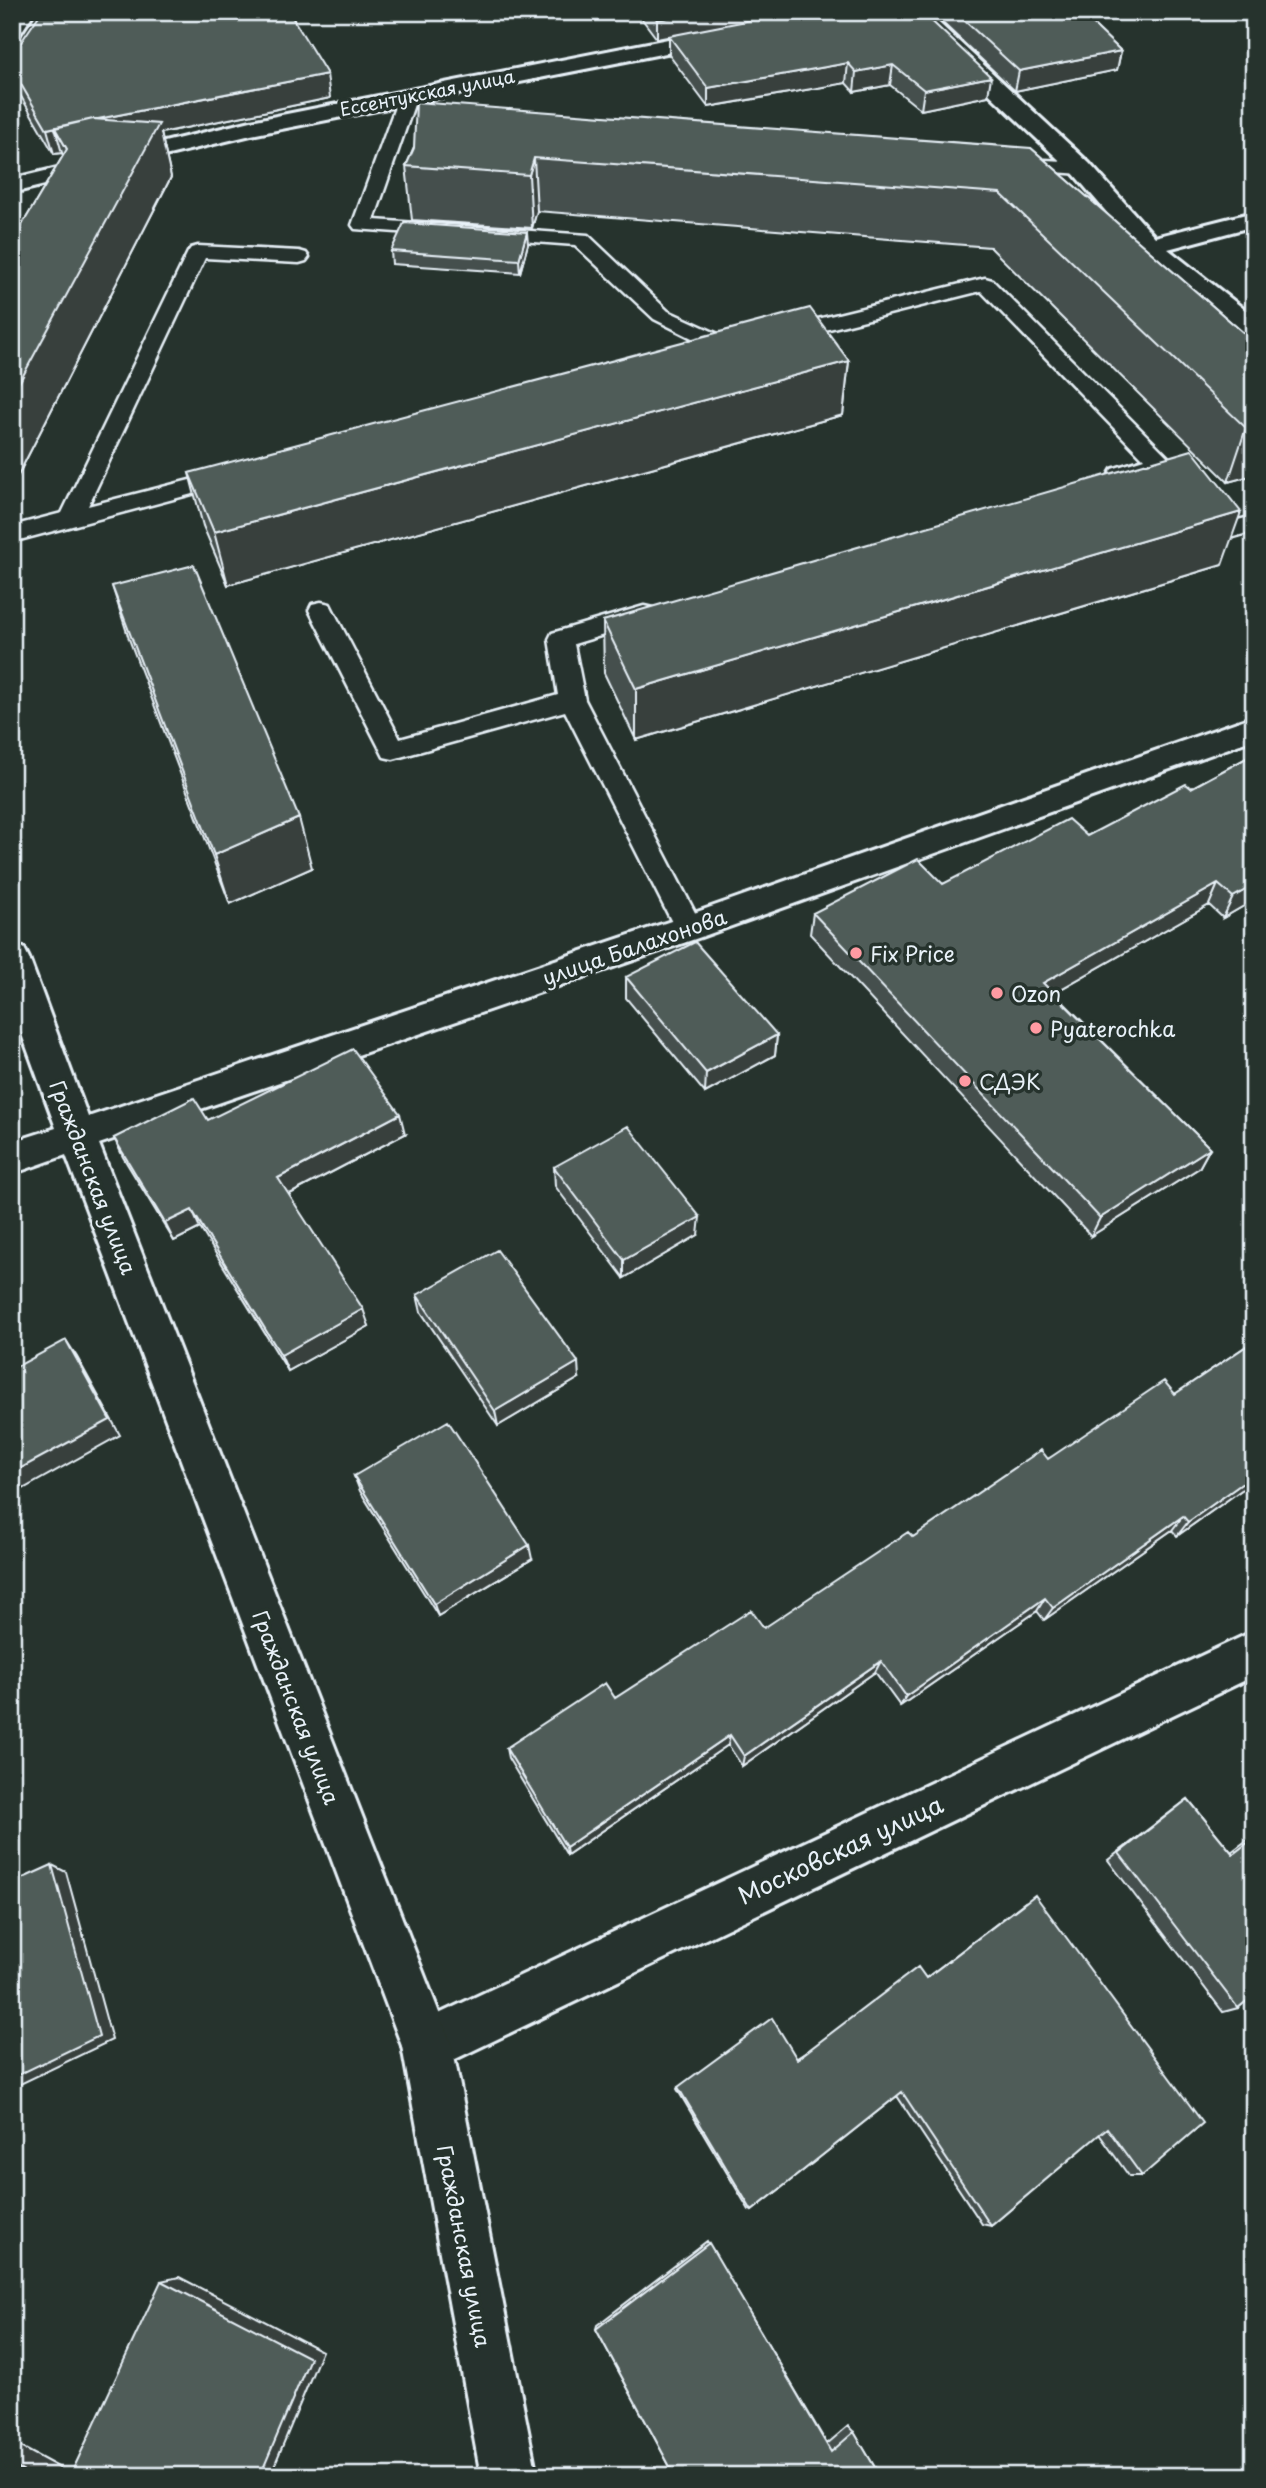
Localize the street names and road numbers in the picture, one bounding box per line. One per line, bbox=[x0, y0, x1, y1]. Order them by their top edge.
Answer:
street label: Ессентукская улица bbox=[337, 62, 517, 122]
street label: улица Балахонова bbox=[538, 900, 730, 992]
street label: Гражданская улица bbox=[42, 1075, 146, 1279]
street label: Гражданская улица bbox=[245, 1605, 349, 1809]
street label: Московская улица bbox=[731, 1786, 949, 1912]
street label: Гражданская улица bbox=[430, 2142, 500, 2351]

